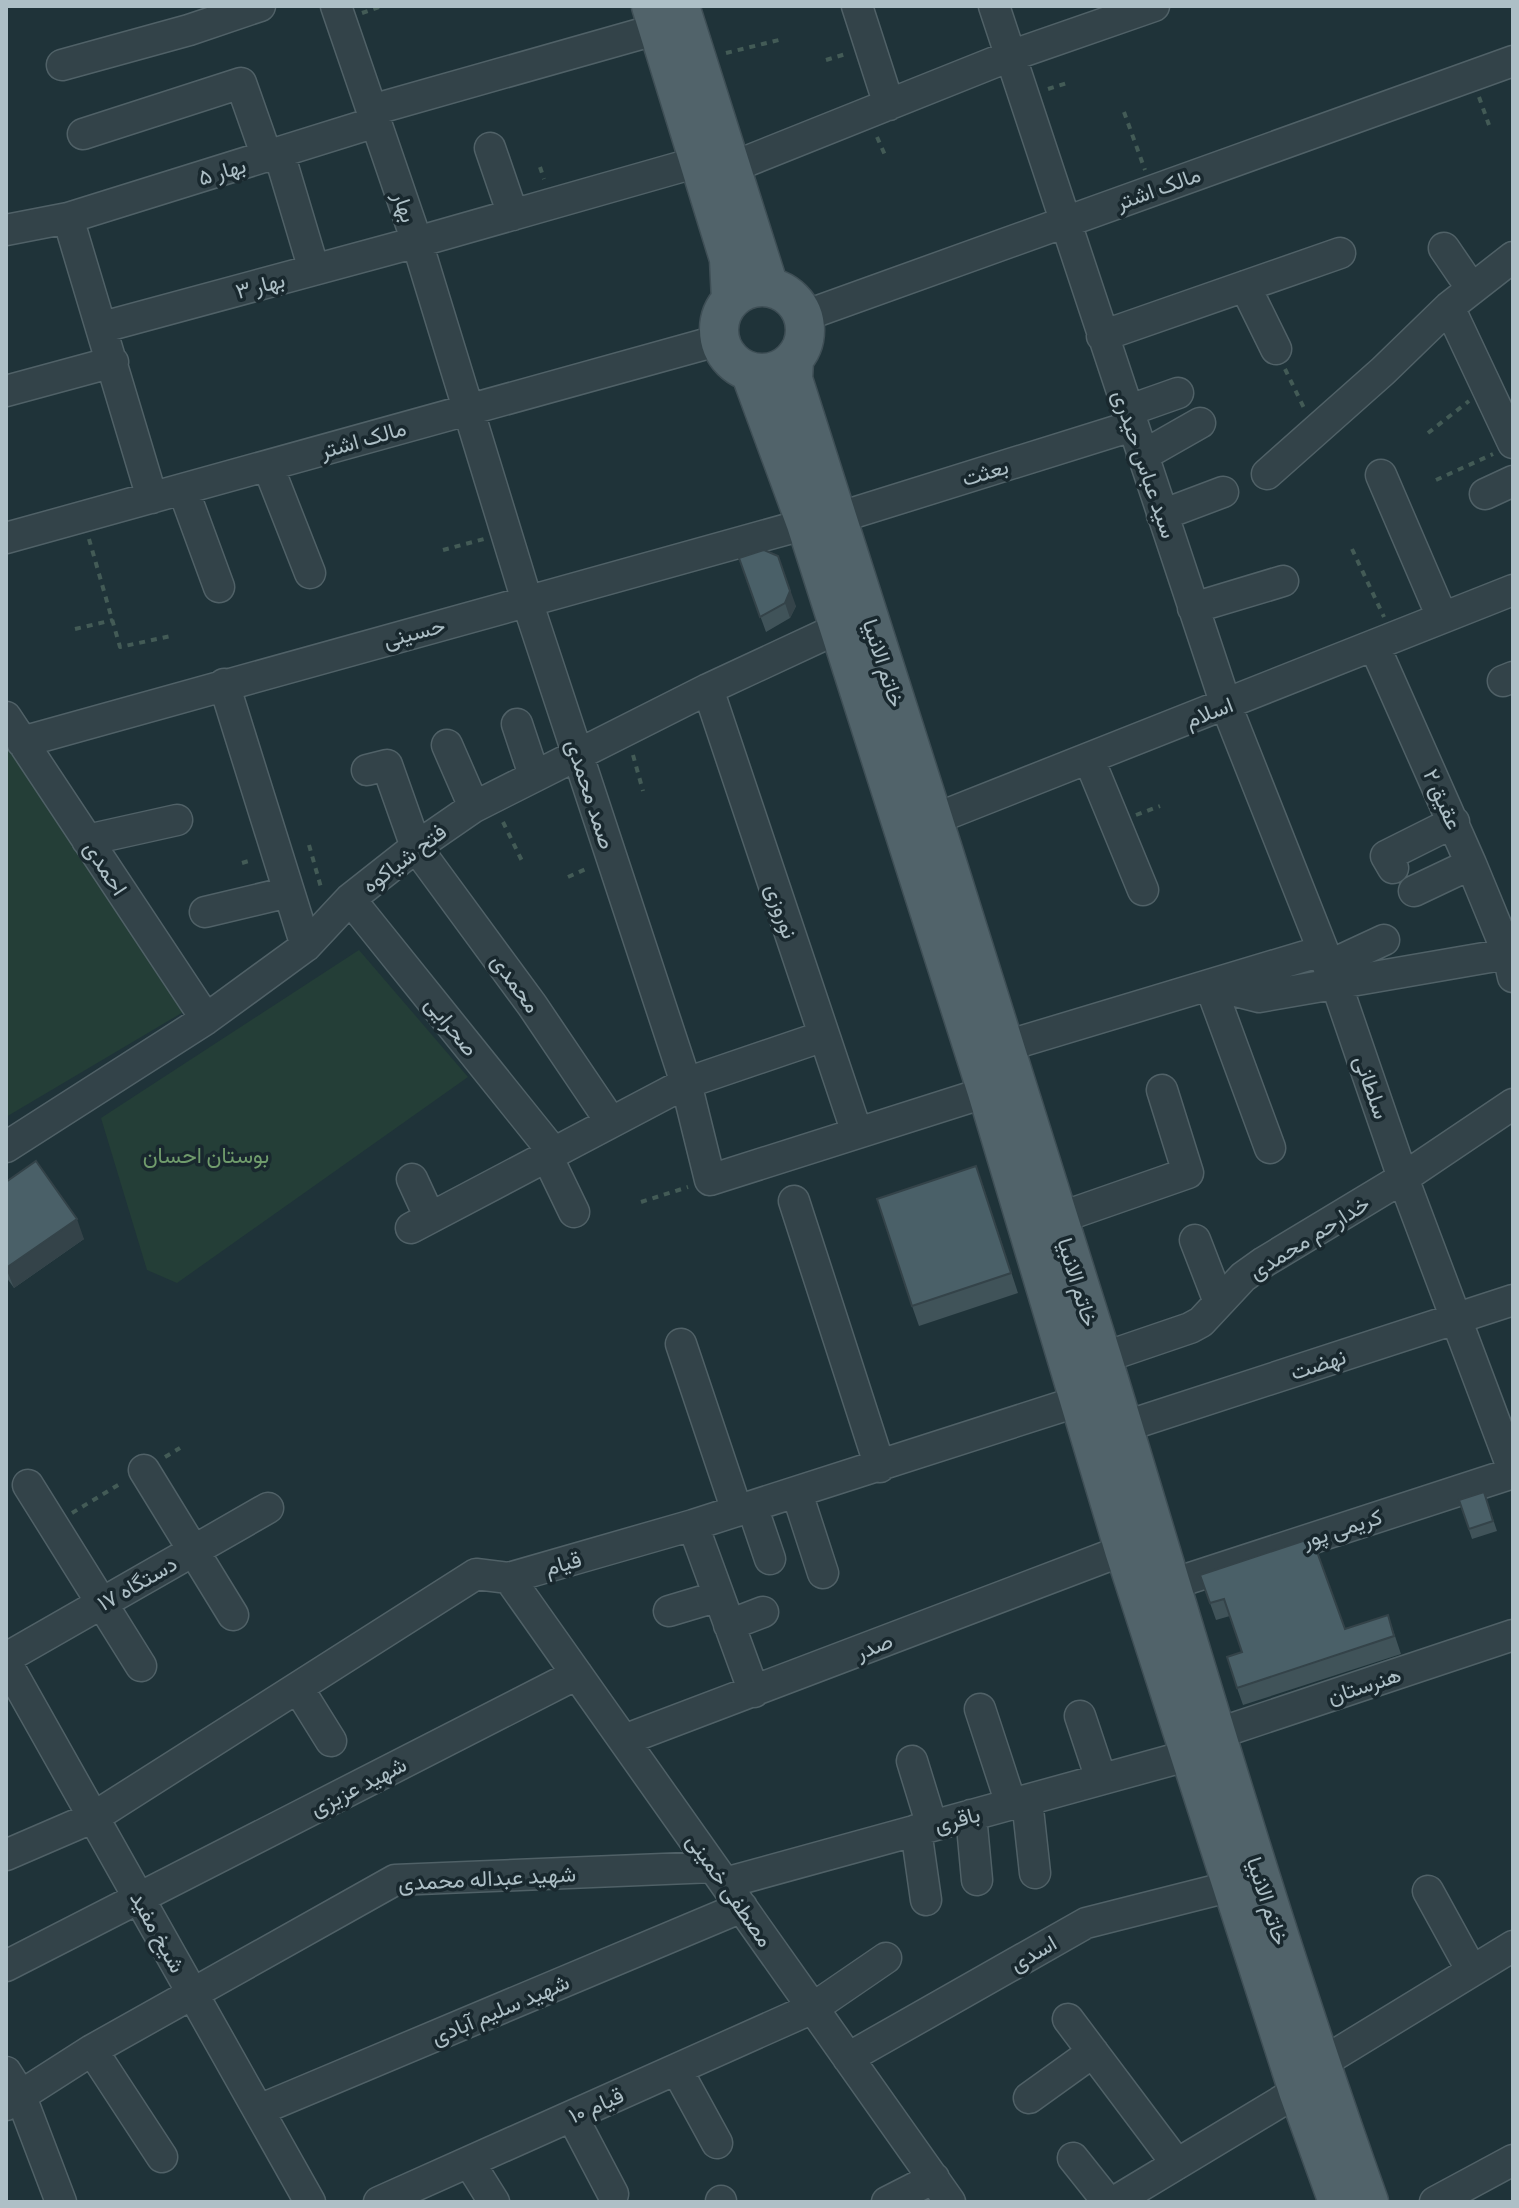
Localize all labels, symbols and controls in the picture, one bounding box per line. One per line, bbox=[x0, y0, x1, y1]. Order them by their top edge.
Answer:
street label: بهار ۵ bbox=[195, 151, 249, 191]
street label: مالک اشتر bbox=[1111, 161, 1204, 217]
street label: بهار bbox=[386, 187, 422, 226]
street label: بهار ۳ bbox=[232, 266, 288, 305]
street label: سید عباس حیدری bbox=[1107, 386, 1183, 542]
street label: مالک اشتر bbox=[316, 414, 409, 465]
street label: بعثت bbox=[959, 453, 1012, 492]
street label: حسینی bbox=[380, 611, 448, 654]
street label: خاتم الانبیا bbox=[856, 616, 910, 711]
street label: اسلام bbox=[1182, 691, 1237, 735]
street label: صمد محمدی bbox=[560, 736, 621, 853]
street label: عقیق ۲ bbox=[1417, 765, 1468, 834]
street label: فتح شیاکوه bbox=[357, 818, 452, 900]
street label: احمدی bbox=[78, 836, 133, 901]
street label: نوروزی bbox=[760, 880, 803, 942]
street label: محمدی bbox=[485, 948, 546, 1018]
street label: صحرایی bbox=[419, 991, 484, 1062]
street label: سلطانی bbox=[1348, 1052, 1395, 1123]
park label: بوستان احسان bbox=[143, 1142, 269, 1169]
street label: خدارحم محمدی bbox=[1244, 1190, 1375, 1286]
street label: خاتم الانبیا bbox=[1050, 1235, 1104, 1330]
street label: نهضت bbox=[1287, 1343, 1349, 1386]
street label: کریمی پور bbox=[1298, 1503, 1386, 1555]
street label: قیام bbox=[542, 1545, 585, 1583]
street label: ۱۷ دستگاه bbox=[93, 1550, 182, 1617]
street label: صدر bbox=[851, 1627, 897, 1666]
street label: هنرستان bbox=[1324, 1661, 1404, 1710]
street label: شهید عزیزی bbox=[306, 1751, 411, 1822]
street label: باقری bbox=[931, 1800, 983, 1839]
street label: مصطفی خمینی bbox=[681, 1828, 779, 1952]
street label: خاتم الانبیا bbox=[1240, 1854, 1294, 1949]
street label: شهید عبداله محمدی bbox=[398, 1860, 577, 1897]
street label: شیخ مفید bbox=[123, 1887, 191, 1978]
street label: اسدی bbox=[1005, 1929, 1062, 1978]
street label: شهید سلیم آبادی bbox=[427, 1968, 574, 2052]
street label: قیام ۱۰ bbox=[565, 2081, 628, 2130]

